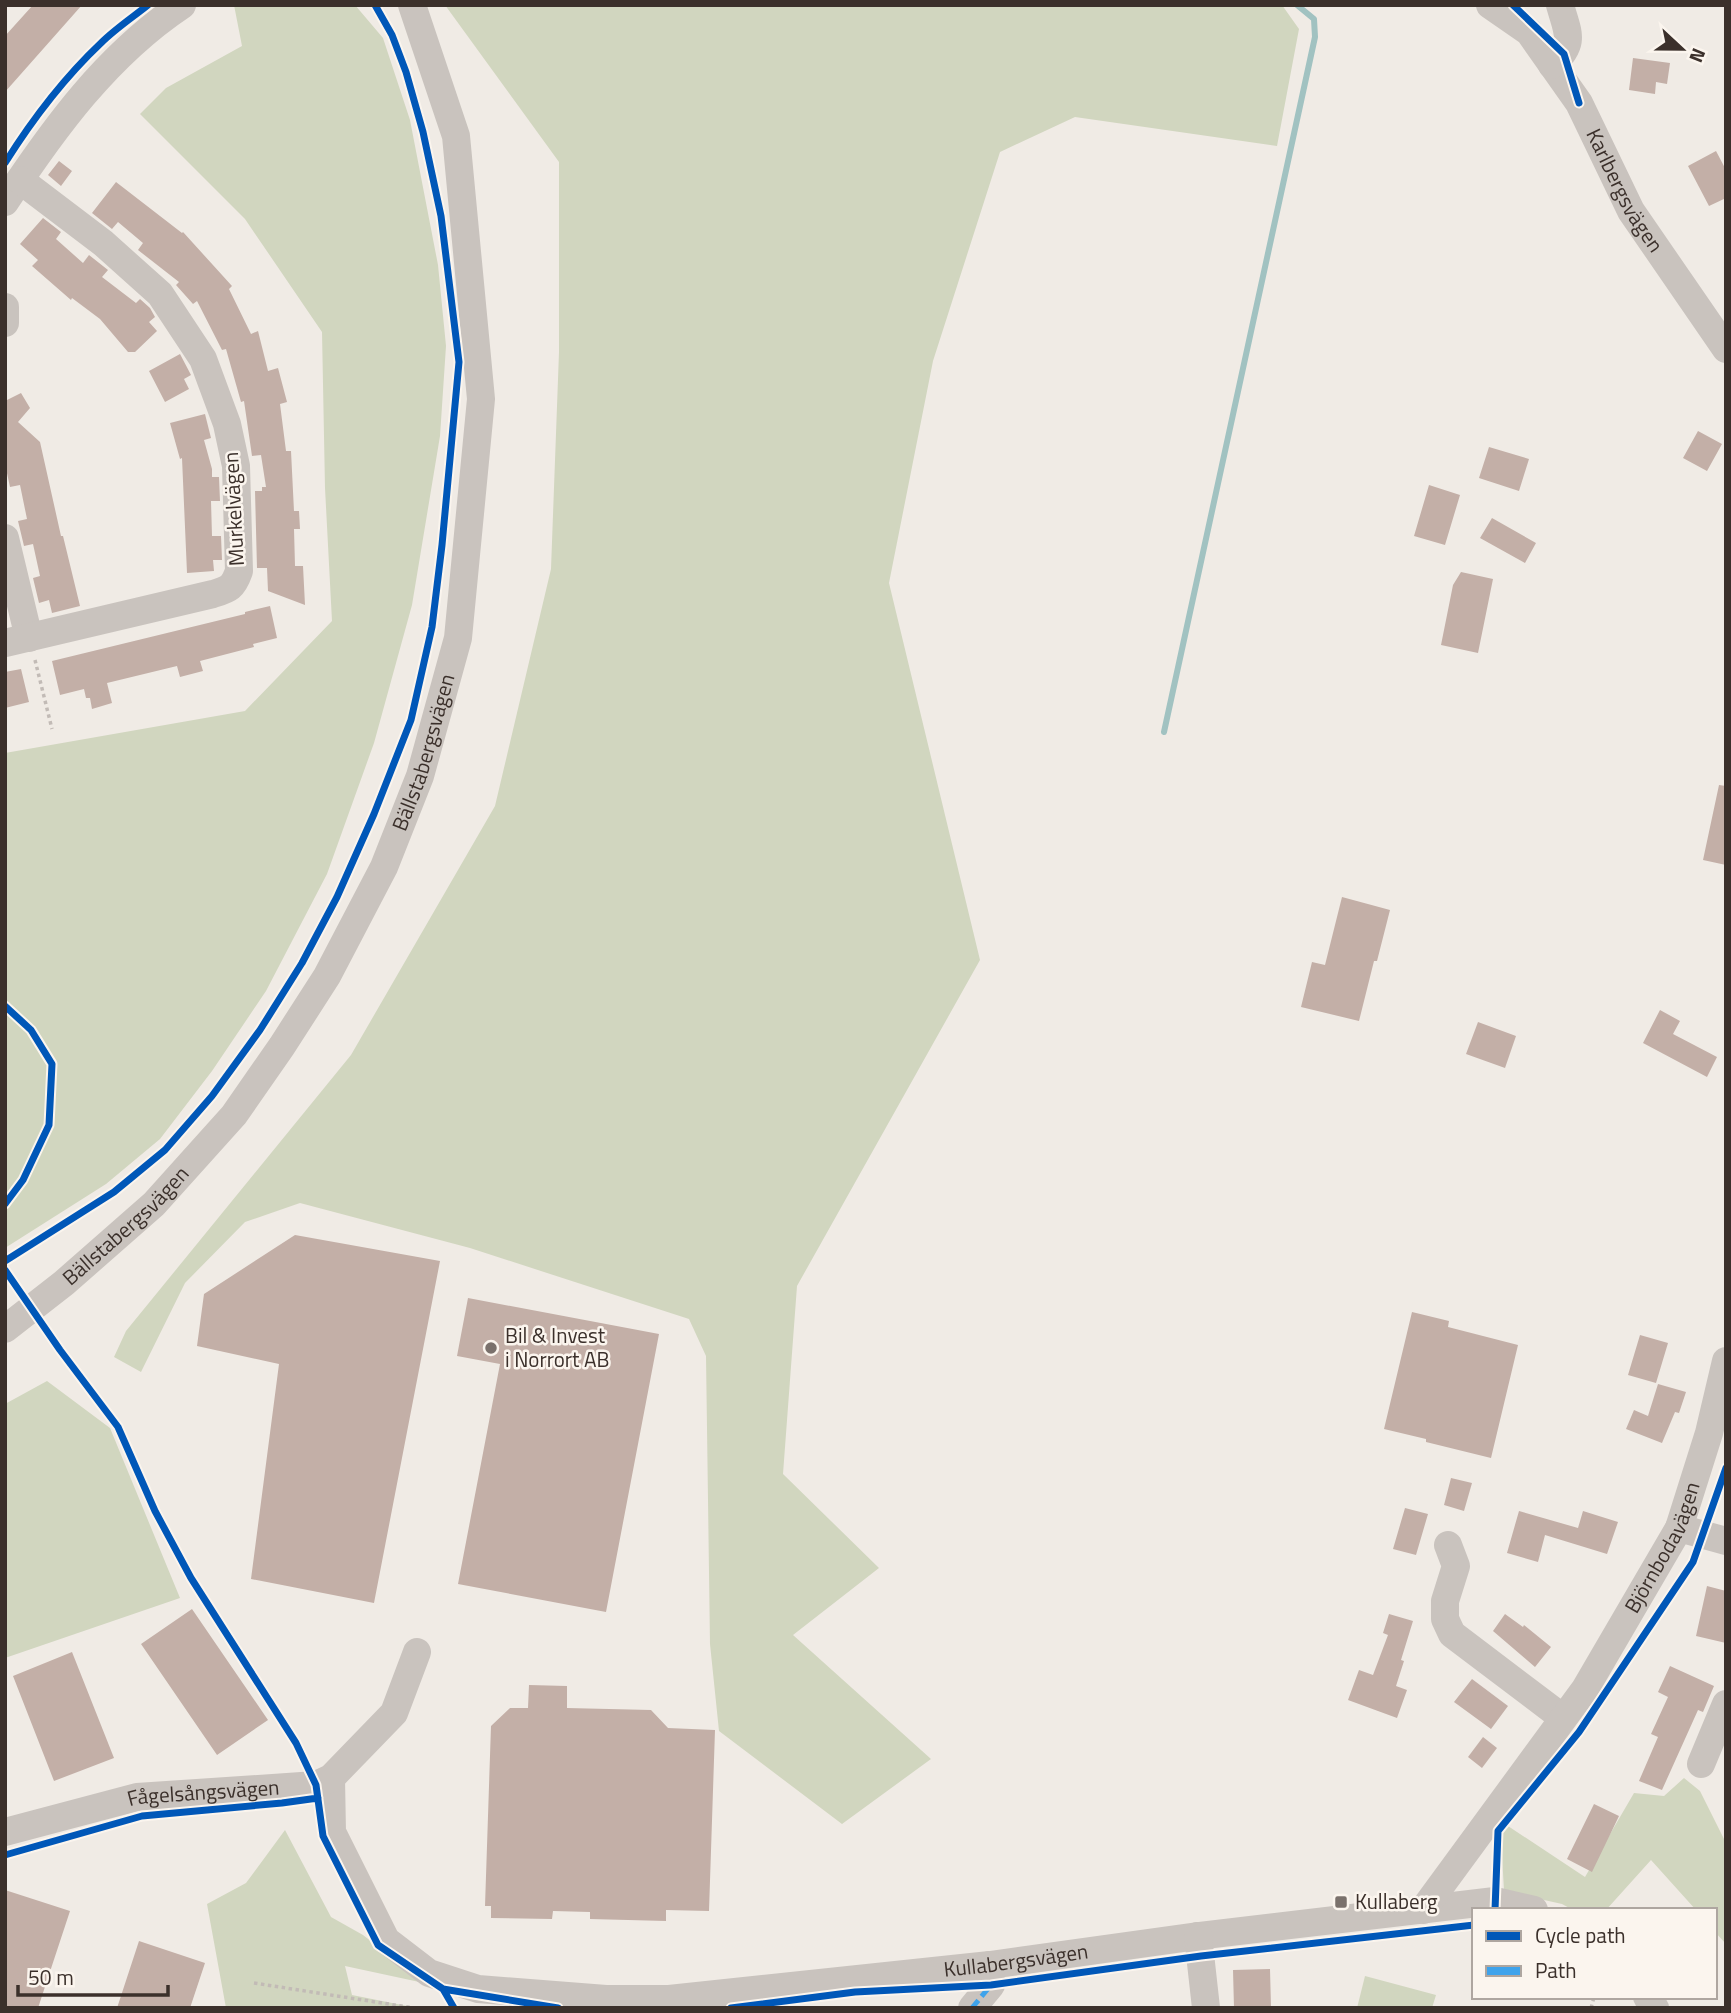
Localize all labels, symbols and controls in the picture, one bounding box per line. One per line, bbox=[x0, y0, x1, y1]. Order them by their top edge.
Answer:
north arrow bbox=[1647, 14, 1717, 84]
text: N bbox=[1682, 44, 1714, 67]
street label: Karlbergsvägen bbox=[1579, 123, 1672, 259]
street label: Murkelvägen bbox=[214, 451, 252, 567]
street label: Bällstabergsvägen bbox=[383, 670, 462, 835]
street label: Bällstabergsvägen bbox=[55, 1158, 196, 1293]
place label: Bil & Invest i Norrort AB bbox=[505, 1319, 610, 1375]
marker: Bil & Invest i Norrort AB bbox=[483, 1340, 499, 1356]
street label: Björnbodavägen bbox=[1616, 1478, 1708, 1619]
street label: Fågelsångsvägen bbox=[123, 1771, 280, 1814]
place label: Kullaberg bbox=[1355, 1885, 1438, 1917]
marker: Kullaberg bbox=[1333, 1894, 1349, 1910]
legend bbox=[1472, 1908, 1717, 1999]
text: Cycle path bbox=[1535, 1919, 1626, 1951]
street label: Kullabergsvägen bbox=[942, 1934, 1090, 1985]
scale bar bbox=[18, 1954, 168, 1998]
text: Path bbox=[1535, 1954, 1577, 1986]
text: 50 m bbox=[28, 1961, 74, 1993]

